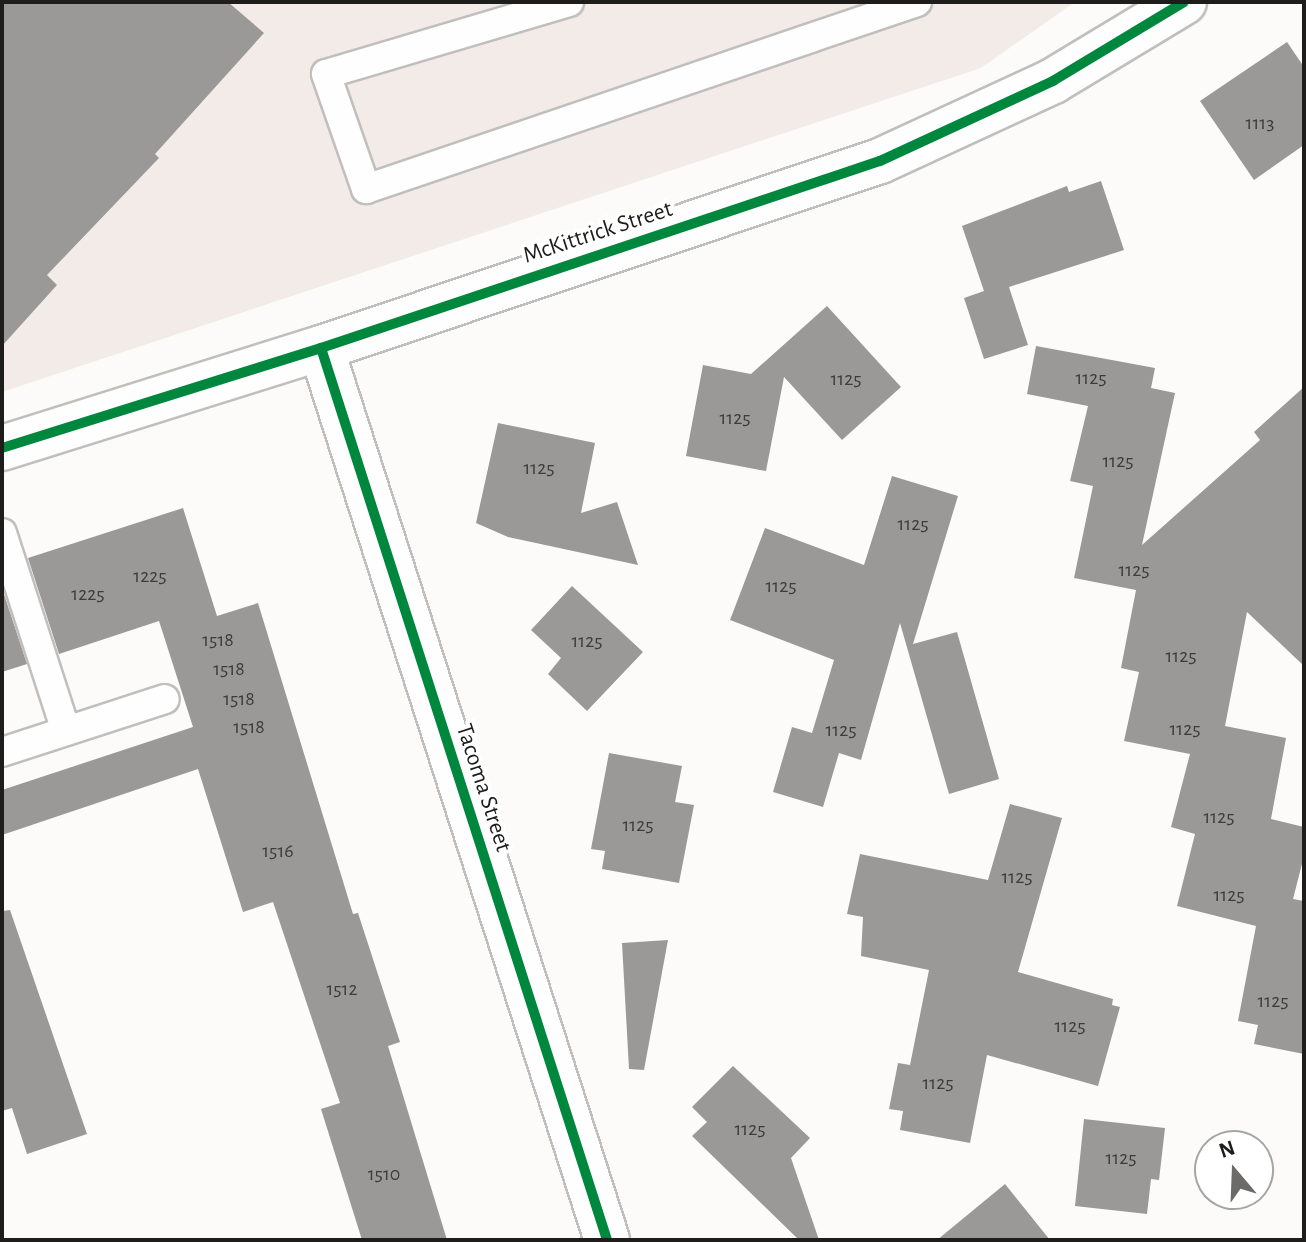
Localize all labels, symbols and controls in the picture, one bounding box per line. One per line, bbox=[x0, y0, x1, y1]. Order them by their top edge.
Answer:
house number: 1113 bbox=[1246, 111, 1274, 135]
street label: McKittrick Street bbox=[520, 195, 676, 271]
house number: 1125 bbox=[1075, 366, 1107, 390]
house number: 1125 bbox=[830, 367, 862, 391]
house number: 1125 bbox=[719, 406, 751, 430]
house number: 1125 bbox=[1102, 449, 1134, 473]
house number: 1125 bbox=[523, 456, 555, 480]
house number: 1125 bbox=[897, 512, 929, 536]
house number: 1125 bbox=[1118, 558, 1150, 582]
house number: 1225 bbox=[133, 564, 167, 588]
house number: 1125 bbox=[765, 574, 797, 598]
house number: 1225 bbox=[71, 582, 105, 606]
house number: 1518 bbox=[202, 628, 234, 652]
house number: 1125 bbox=[571, 629, 603, 653]
house number: 1125 bbox=[1165, 644, 1197, 668]
house number: 1518 bbox=[213, 657, 245, 681]
house number: 1518 bbox=[223, 687, 255, 711]
house number: 1518 bbox=[233, 715, 265, 739]
house number: 1125 bbox=[1169, 717, 1201, 741]
house number: 1125 bbox=[825, 718, 857, 742]
street label: Tacoma Street bbox=[449, 720, 517, 856]
house number: 1125 bbox=[1203, 805, 1235, 829]
house number: 1125 bbox=[622, 813, 654, 837]
house number: 1516 bbox=[262, 839, 294, 863]
house number: 1125 bbox=[1001, 865, 1033, 889]
house number: 1125 bbox=[1213, 883, 1245, 907]
house number: 1512 bbox=[326, 977, 358, 1001]
house number: 1125 bbox=[1257, 989, 1289, 1013]
house number: 1125 bbox=[1054, 1014, 1086, 1038]
house number: 1125 bbox=[922, 1071, 954, 1095]
house number: 1125 bbox=[734, 1117, 766, 1141]
north arrow bbox=[1194, 1130, 1274, 1210]
text: N bbox=[1216, 1136, 1238, 1162]
house number: 1125 bbox=[1105, 1146, 1137, 1170]
house number: 1510 bbox=[368, 1162, 400, 1186]

